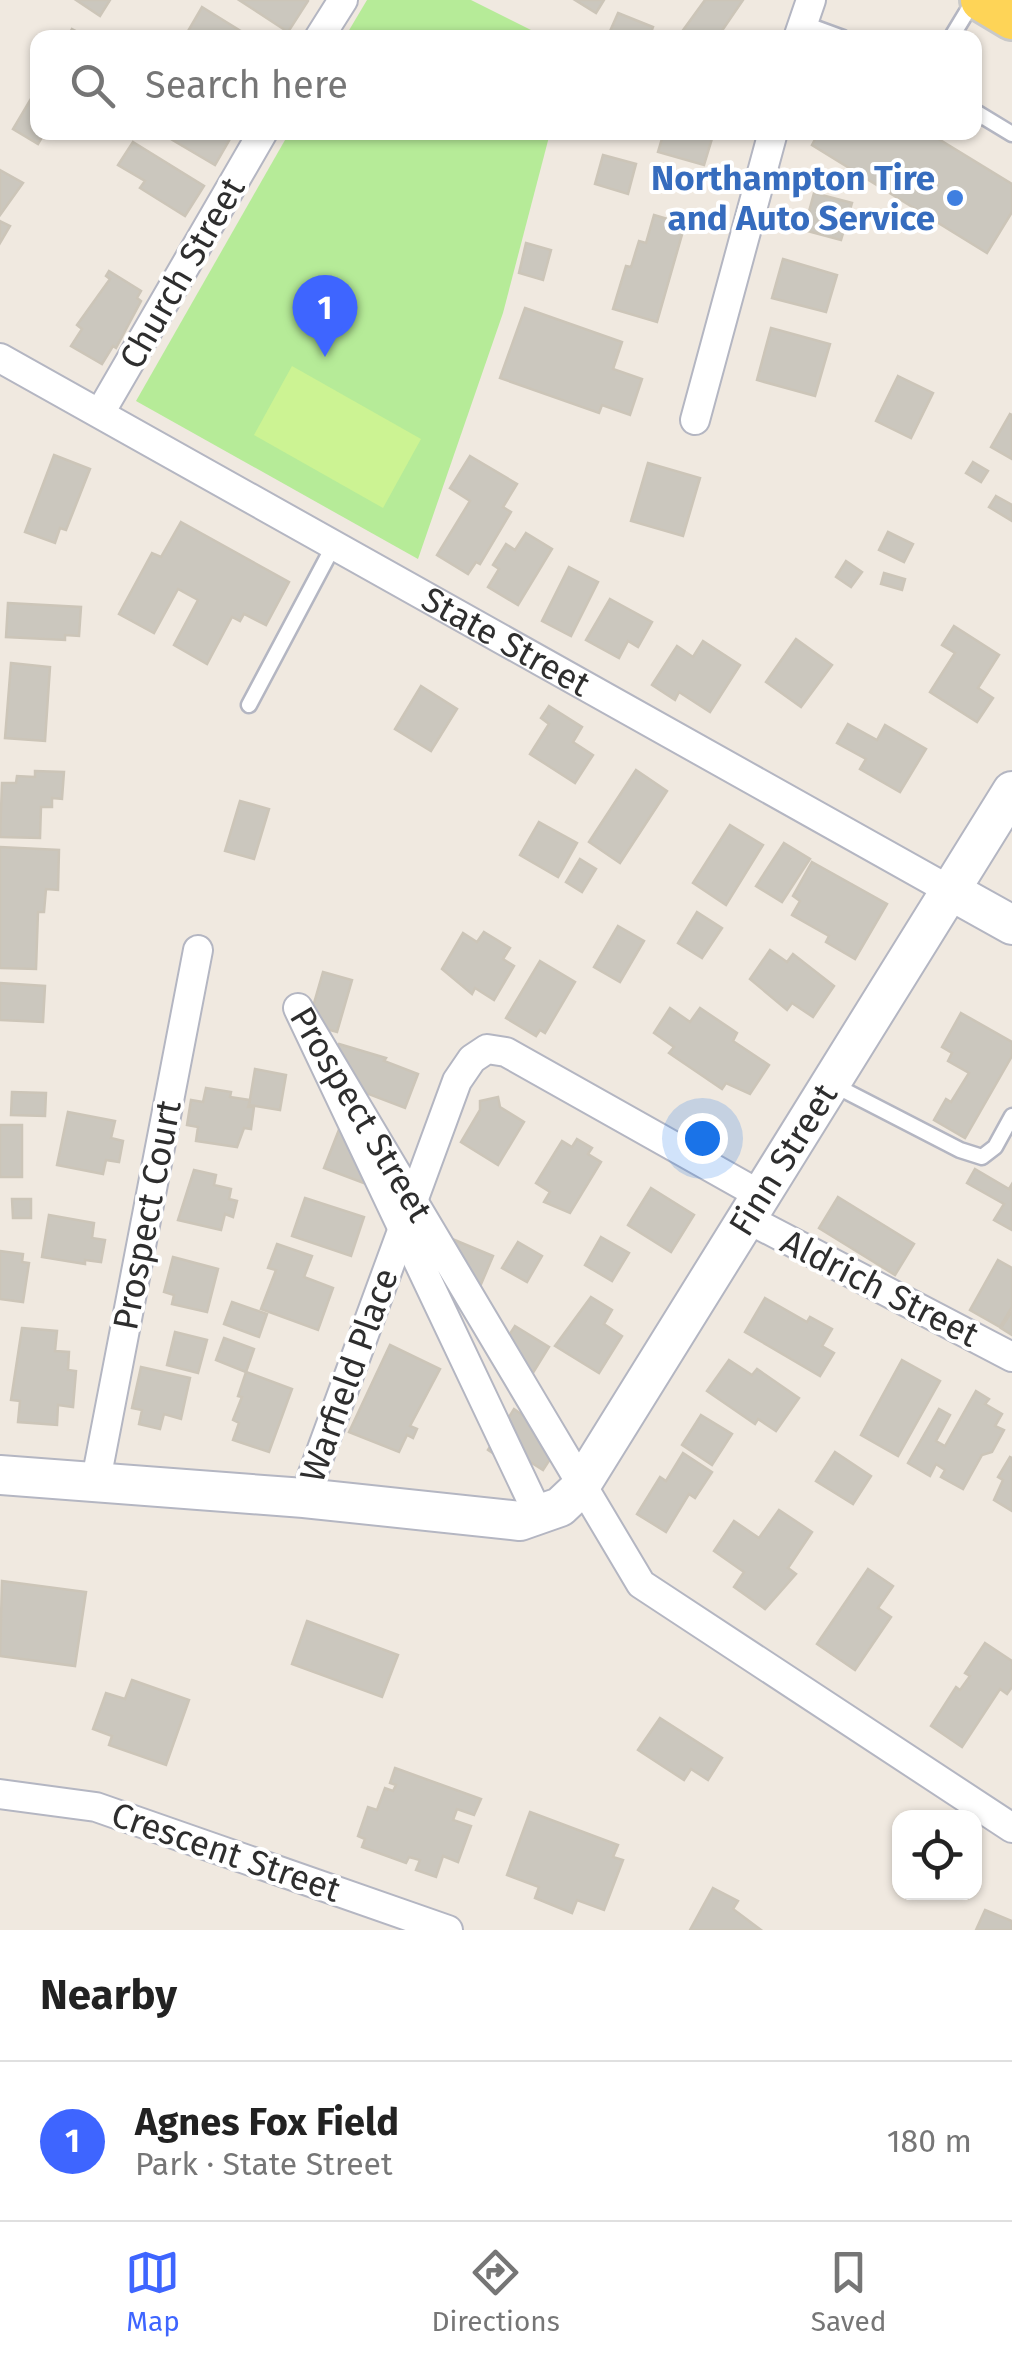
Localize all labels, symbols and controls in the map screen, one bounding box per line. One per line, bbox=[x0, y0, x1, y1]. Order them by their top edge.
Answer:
search box bbox=[30, 30, 982, 140]
icon: search bbox=[65, 58, 120, 113]
text: Search here bbox=[145, 62, 348, 108]
place label: Northampton Tire and Auto Service bbox=[651, 157, 935, 239]
street label: Church Street bbox=[110, 169, 254, 376]
marker: Northampton Tire and Auto Service bbox=[944, 187, 966, 209]
pin: 1 bbox=[292, 274, 358, 357]
street label: State Street bbox=[415, 578, 598, 706]
street label: Prospect Street bbox=[281, 999, 441, 1229]
street label: Finn Street bbox=[720, 1076, 846, 1243]
street label: Prospect Court bbox=[104, 1096, 190, 1333]
your location bbox=[677, 1113, 728, 1164]
street label: Aldrich Street bbox=[774, 1220, 986, 1356]
street label: Warfield Place bbox=[291, 1263, 407, 1487]
street label: Crescent Street bbox=[106, 1793, 346, 1911]
map controls bbox=[892, 1810, 982, 1900]
button: locate bbox=[892, 1810, 982, 1900]
text: Nearby bbox=[40, 1970, 177, 2020]
text: Agnes Fox Field bbox=[135, 2099, 399, 2145]
text: 1 bbox=[65, 2122, 80, 2160]
text: 180 m bbox=[887, 2122, 972, 2160]
text: Park · State Street bbox=[135, 2145, 393, 2183]
tab: Map bbox=[125, 2245, 180, 2338]
tab: Directions bbox=[431, 2245, 560, 2338]
tab: Saved bbox=[811, 2245, 887, 2338]

